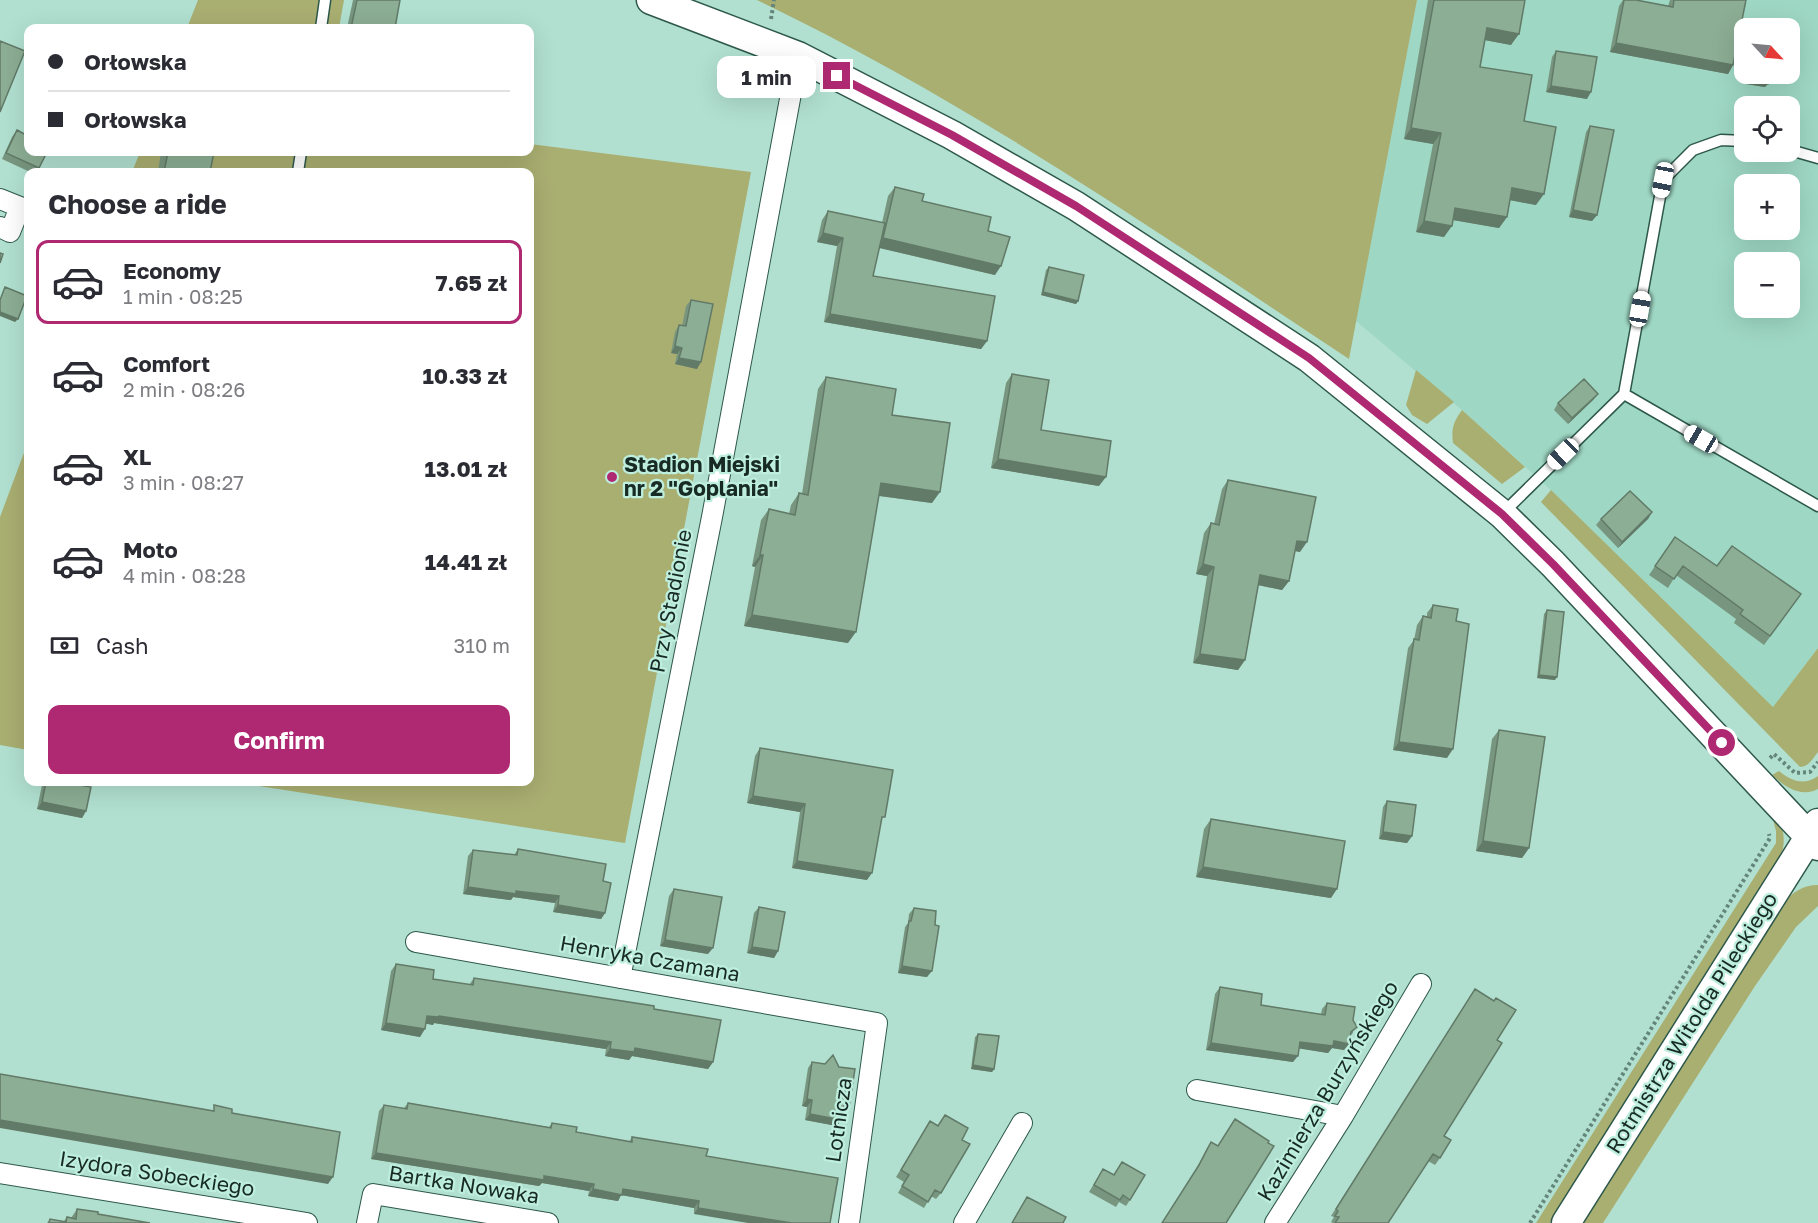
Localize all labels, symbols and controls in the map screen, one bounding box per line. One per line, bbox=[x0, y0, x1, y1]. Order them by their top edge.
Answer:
north arrow bbox=[1734, 18, 1800, 84]
map controls bbox=[1734, 18, 1800, 318]
text: Orłowska bbox=[84, 48, 186, 75]
callout: 1 min bbox=[717, 55, 816, 97]
route end bbox=[823, 62, 850, 89]
text: 1 min bbox=[741, 65, 792, 89]
button: locate bbox=[1734, 96, 1800, 162]
text: Orłowska bbox=[84, 106, 186, 133]
car bbox=[1651, 161, 1675, 199]
button: + bbox=[1734, 174, 1800, 240]
text: Choose a ride bbox=[48, 188, 227, 220]
button: − bbox=[1734, 252, 1800, 318]
icon: car bbox=[51, 255, 105, 309]
text: Economy bbox=[123, 257, 221, 284]
text: 7.65 zł bbox=[436, 269, 507, 296]
text: 1 min · 08:25 bbox=[123, 284, 243, 308]
car bbox=[1628, 290, 1652, 328]
icon: car bbox=[51, 348, 105, 402]
text: Comfort bbox=[123, 350, 210, 377]
text: 10.33 zł bbox=[423, 362, 507, 389]
text: 2 min · 08:26 bbox=[123, 377, 245, 401]
car bbox=[1681, 422, 1721, 456]
car bbox=[1544, 435, 1582, 473]
icon: car bbox=[51, 441, 105, 495]
text: XL bbox=[123, 443, 151, 470]
place label: Stadion Miejski nr 2 "Goplania" bbox=[624, 451, 780, 501]
text: 13.01 zł bbox=[425, 455, 507, 482]
text: 3 min · 08:27 bbox=[123, 470, 244, 494]
marker: Stadion Miejski nr 2 "Goplania" bbox=[605, 470, 619, 484]
street label: Przy Stadionie bbox=[643, 527, 697, 675]
icon: car bbox=[51, 534, 105, 588]
text: Moto bbox=[123, 536, 178, 563]
text: 14.41 zł bbox=[425, 548, 507, 575]
text: 4 min · 08:28 bbox=[123, 563, 246, 587]
icon: cash bbox=[48, 629, 81, 662]
text: Cash bbox=[96, 632, 149, 659]
text: 310 m bbox=[454, 633, 510, 657]
button: Confirm bbox=[48, 705, 510, 774]
route start bbox=[1708, 729, 1735, 756]
street label: Rotmistrza Witolda Pileckiego bbox=[1600, 887, 1782, 1158]
street label: Henryka Czamana bbox=[558, 929, 742, 987]
street label: Kazimierza Burzyńskiego bbox=[1251, 976, 1403, 1205]
street label: Lotnicza bbox=[819, 1076, 857, 1164]
street label: Izydora Sobeckiego bbox=[58, 1145, 257, 1201]
street label: Bartka Nowaka bbox=[387, 1159, 541, 1209]

